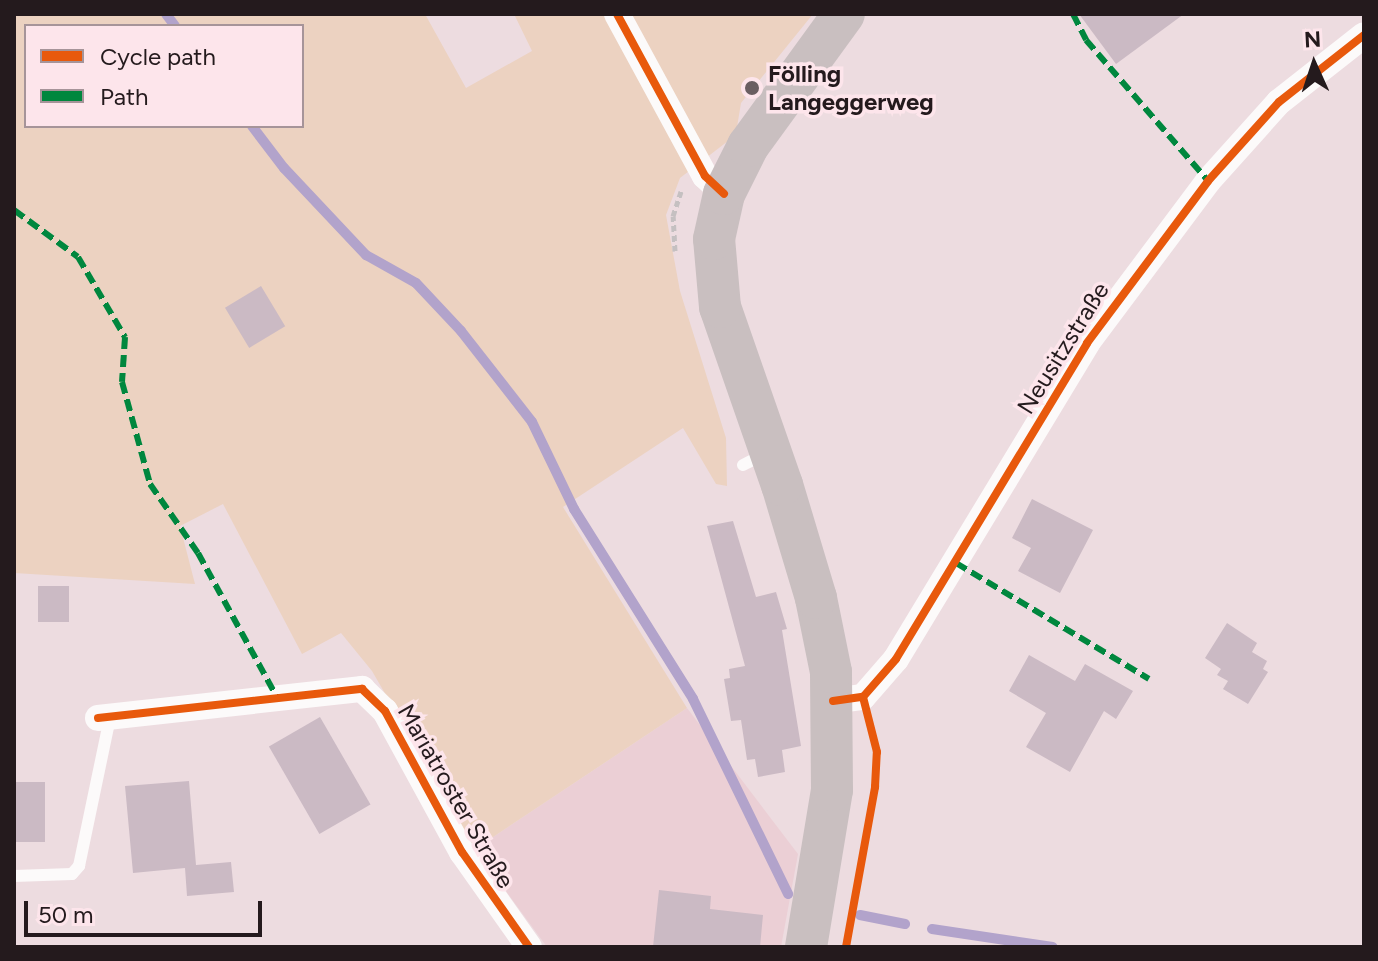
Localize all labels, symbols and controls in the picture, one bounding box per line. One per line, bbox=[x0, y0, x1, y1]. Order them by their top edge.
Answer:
legend bbox=[24, 24, 304, 128]
north arrow bbox=[1274, 24, 1354, 104]
text: N bbox=[1304, 26, 1322, 53]
text: Cycle path bbox=[100, 42, 216, 71]
place label: Fölling Langeggerweg bbox=[768, 60, 934, 116]
marker: Fölling Langeggerweg bbox=[743, 79, 761, 97]
text: Path bbox=[100, 82, 148, 111]
street label: Neusitzstraße bbox=[1011, 277, 1115, 419]
street label: Mariatroster Straße bbox=[392, 699, 520, 893]
scale bar bbox=[28, 885, 266, 935]
text: 50 m bbox=[38, 900, 94, 929]

